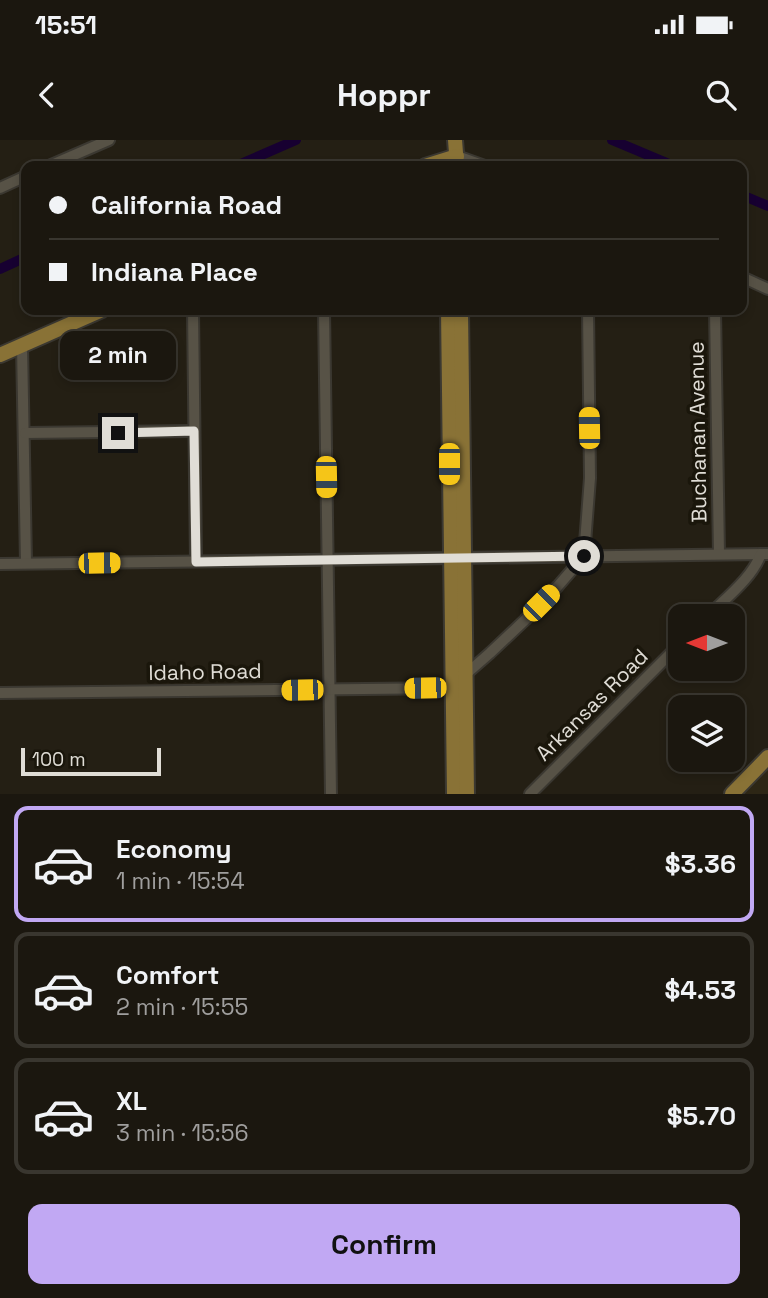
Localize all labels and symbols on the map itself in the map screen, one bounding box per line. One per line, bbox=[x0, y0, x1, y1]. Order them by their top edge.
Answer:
callout: 2 min bbox=[60, 331, 176, 380]
street label: Buchanan Avenue bbox=[682, 341, 713, 523]
car bbox=[579, 407, 600, 449]
route end bbox=[102, 417, 134, 449]
car bbox=[439, 443, 460, 485]
car bbox=[316, 456, 337, 498]
route start bbox=[568, 540, 600, 572]
car bbox=[78, 552, 121, 574]
car bbox=[519, 581, 564, 625]
north arrow bbox=[668, 604, 746, 681]
street label: Arkansas Road bbox=[530, 643, 654, 767]
street label: Idaho Road bbox=[148, 657, 262, 686]
car bbox=[404, 677, 447, 699]
car bbox=[281, 679, 324, 701]
scale bar bbox=[21, 745, 161, 777]

